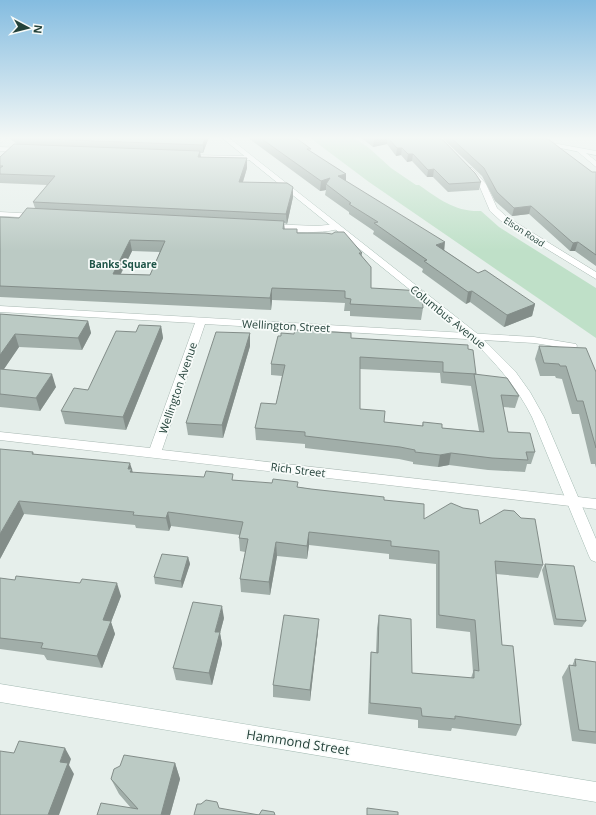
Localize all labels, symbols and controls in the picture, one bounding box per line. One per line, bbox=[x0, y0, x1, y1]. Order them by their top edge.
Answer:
north arrow bbox=[8, 8, 48, 48]
text: N bbox=[30, 24, 46, 35]
street label: Elson Road bbox=[501, 214, 547, 250]
district label: Banks Square bbox=[89, 257, 157, 271]
street label: Columbus Avenue bbox=[407, 281, 489, 352]
street label: Wellington Street bbox=[242, 316, 331, 335]
street label: Wellington Avenue bbox=[155, 340, 200, 436]
street label: Rich Street bbox=[270, 459, 326, 480]
street label: Hammond Street bbox=[245, 725, 351, 759]

